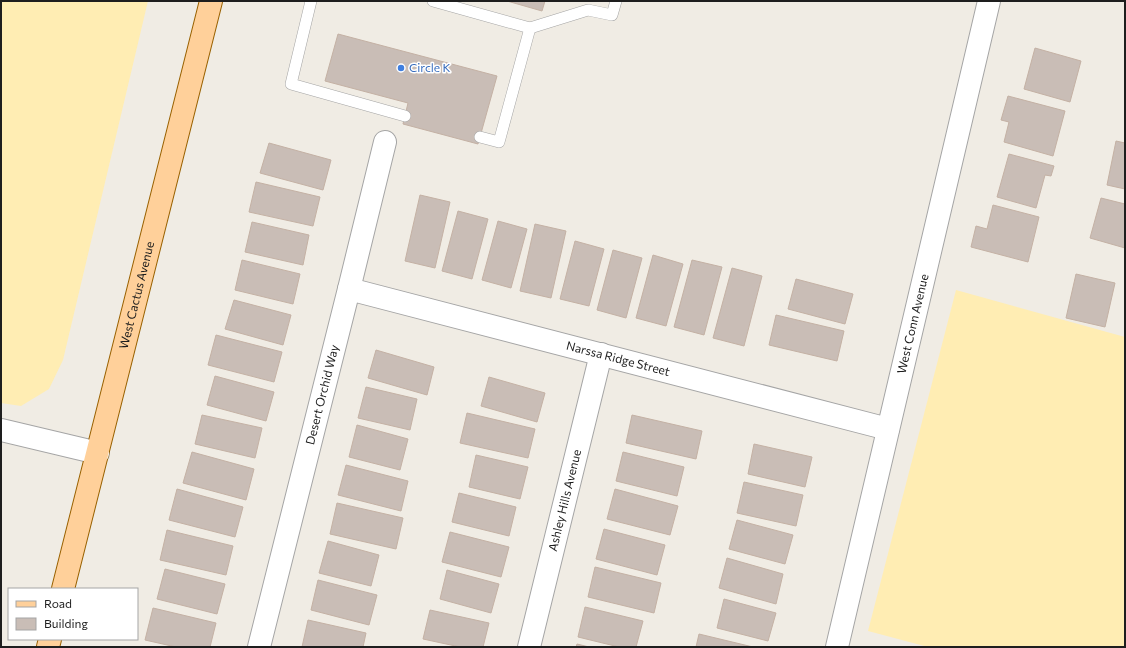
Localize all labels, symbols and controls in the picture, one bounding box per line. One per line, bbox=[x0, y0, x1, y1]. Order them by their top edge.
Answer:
place label: Circle K bbox=[409, 60, 451, 74]
marker: Circle K bbox=[396, 63, 406, 73]
street label: West Cactus Avenue bbox=[116, 240, 156, 350]
street label: West Conn Avenue bbox=[894, 272, 931, 375]
street label: Narssa Ridge Street bbox=[565, 338, 672, 378]
street label: Desert Orchid Way bbox=[302, 343, 341, 446]
street label: Ashley Hills Avenue bbox=[545, 448, 583, 553]
legend bbox=[8, 588, 138, 640]
text: Road bbox=[44, 596, 72, 610]
text: Building bbox=[44, 616, 88, 630]

